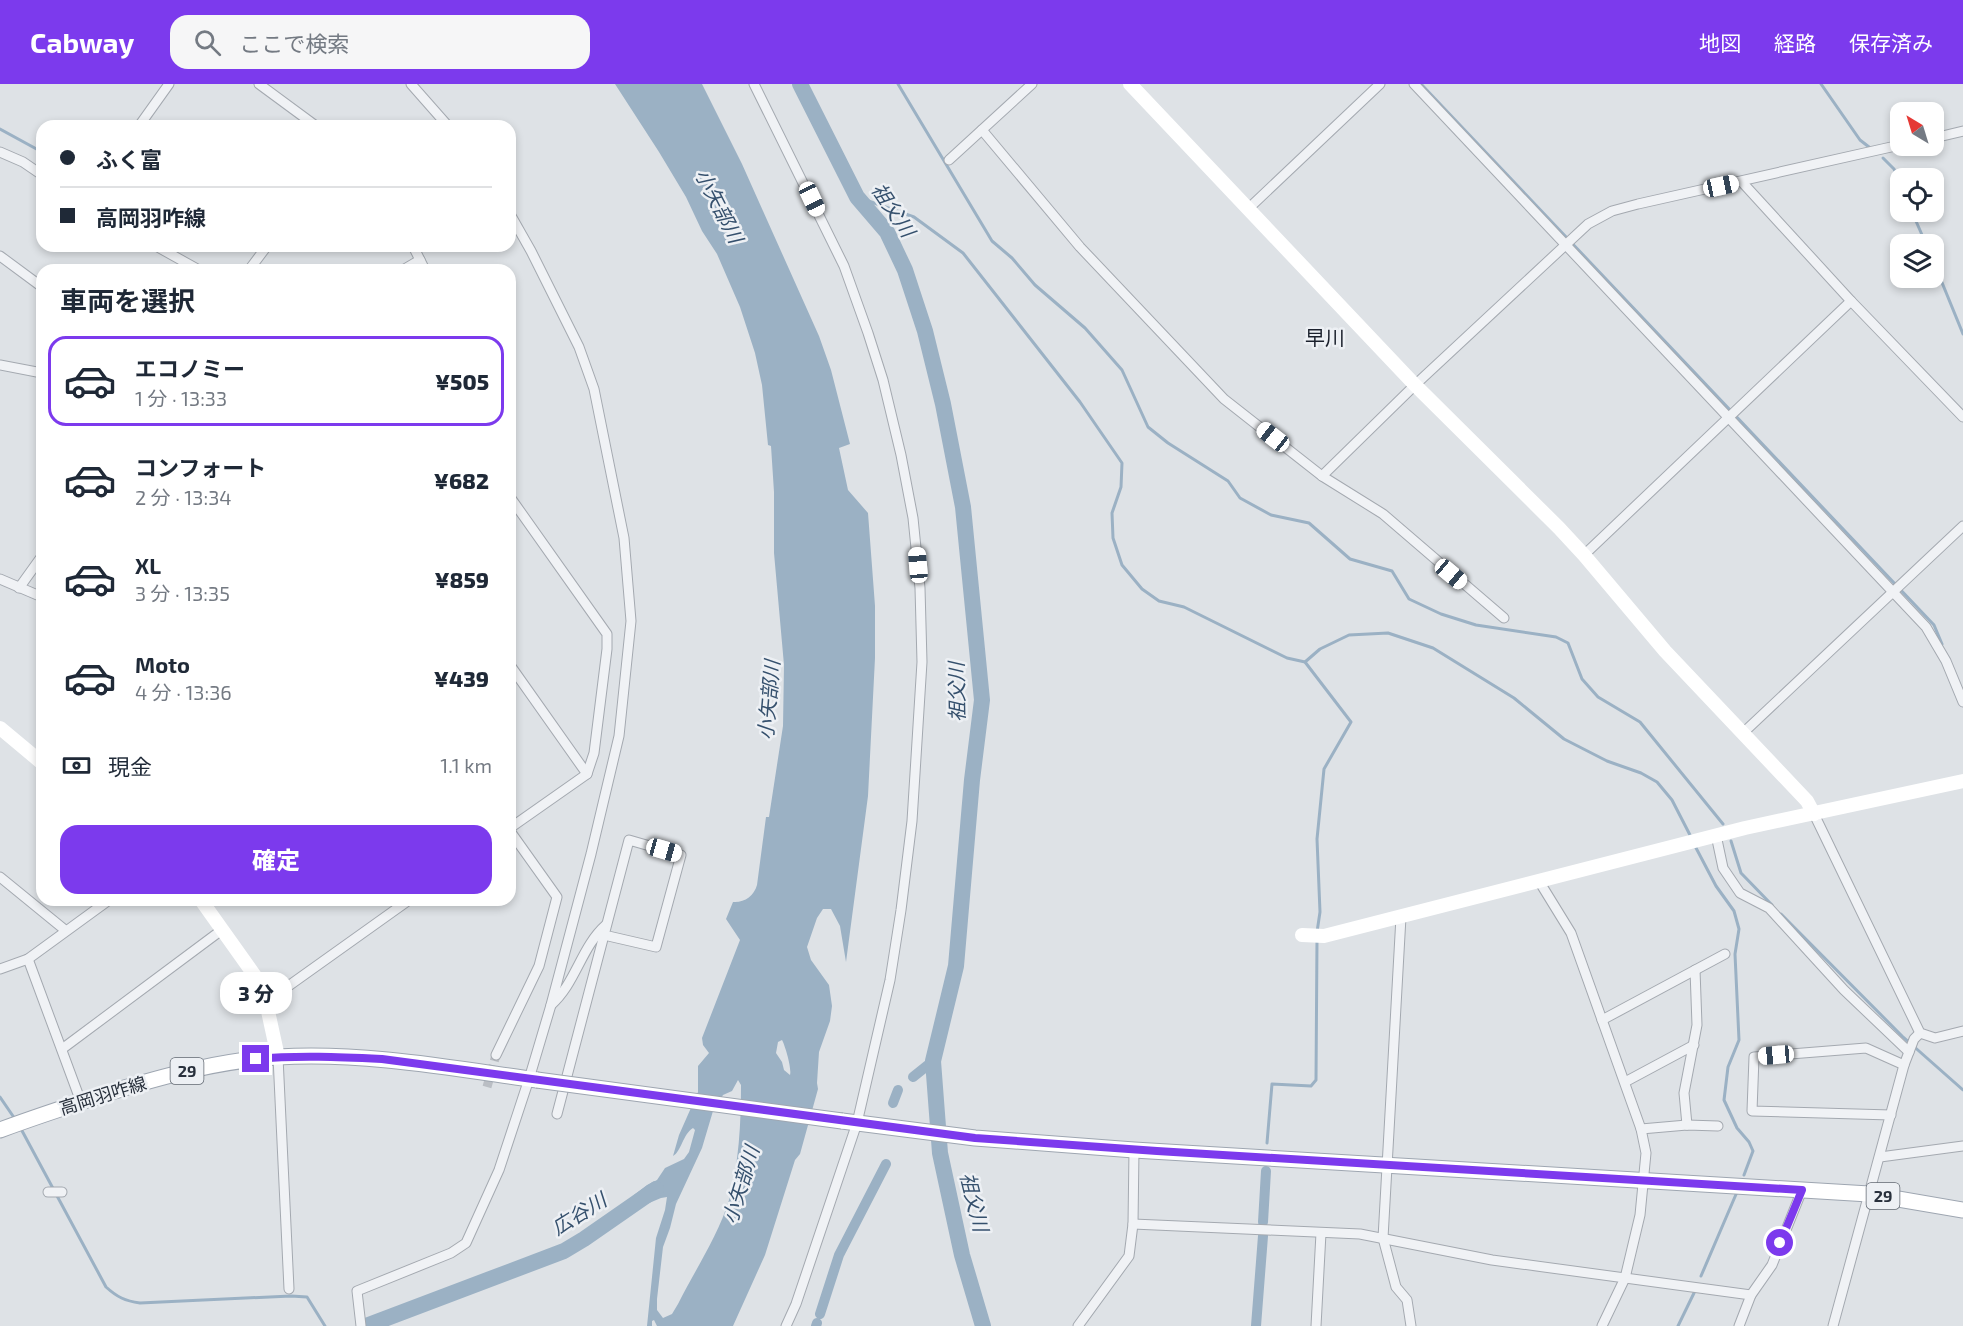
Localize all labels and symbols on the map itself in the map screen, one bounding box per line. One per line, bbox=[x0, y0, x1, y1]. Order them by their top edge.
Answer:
north arrow bbox=[1890, 102, 1944, 156]
water label: 小矢部川 bbox=[691, 164, 750, 248]
car bbox=[1702, 173, 1740, 199]
water label: 祖父川 bbox=[867, 178, 922, 243]
car bbox=[796, 179, 828, 219]
district label: 早川 bbox=[1305, 325, 1345, 349]
car bbox=[1253, 419, 1293, 455]
car bbox=[907, 546, 929, 584]
car bbox=[1431, 556, 1471, 592]
water label: 小矢部川 bbox=[753, 657, 784, 741]
water label: 祖父川 bbox=[943, 660, 969, 722]
car bbox=[644, 836, 684, 864]
callout: 3 分 bbox=[220, 972, 292, 1014]
car bbox=[1757, 1044, 1795, 1066]
route end bbox=[242, 1045, 269, 1072]
road number: 29 bbox=[170, 1058, 204, 1084]
street label: 高岡羽咋線 bbox=[56, 1071, 149, 1119]
water label: 小矢部川 bbox=[717, 1141, 764, 1226]
water label: 祖父川 bbox=[956, 1170, 994, 1236]
road number: 29 bbox=[1866, 1183, 1900, 1209]
water label: 広谷川 bbox=[547, 1186, 612, 1239]
route start bbox=[1766, 1229, 1793, 1256]

